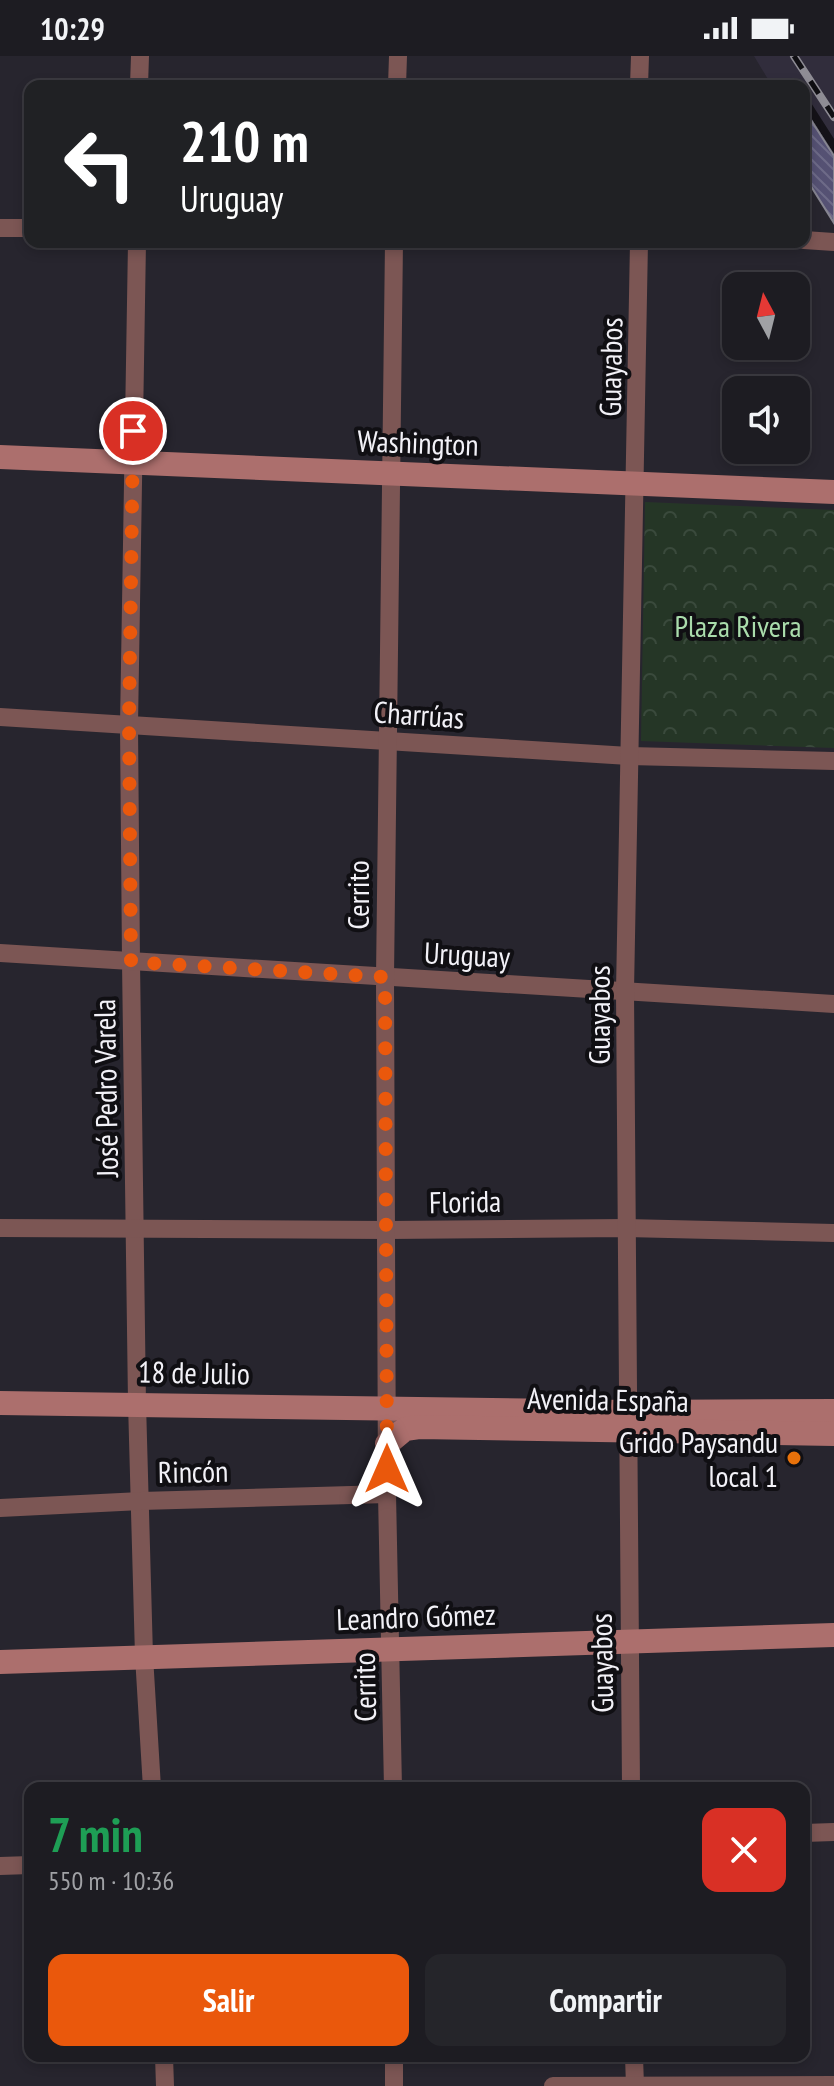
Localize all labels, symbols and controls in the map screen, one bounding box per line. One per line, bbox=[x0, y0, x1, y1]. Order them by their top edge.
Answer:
text: 10:29 bbox=[40, 9, 105, 48]
text: 210 m bbox=[180, 105, 309, 177]
icon: left bbox=[48, 112, 152, 216]
text: Uruguay bbox=[180, 175, 283, 222]
north arrow bbox=[722, 272, 810, 360]
map controls bbox=[722, 272, 810, 464]
street label: Guayabos bbox=[590, 317, 630, 417]
button: sound bbox=[722, 376, 810, 464]
pin bbox=[99, 397, 167, 465]
icon: arrive bbox=[111, 409, 155, 453]
street label: Washington bbox=[357, 420, 479, 464]
park label: Plaza Rivera bbox=[675, 606, 801, 645]
street label: Charrúas bbox=[372, 691, 466, 737]
street label: Cerrito bbox=[338, 860, 377, 930]
street label: Uruguay bbox=[423, 932, 512, 976]
street label: Guayabos bbox=[579, 965, 618, 1065]
street label: José Pedro Varela bbox=[84, 999, 126, 1178]
street label: Florida bbox=[429, 1181, 501, 1221]
street label: 18 de Julio bbox=[138, 1352, 250, 1392]
street label: Avenida España bbox=[527, 1378, 689, 1420]
place label: Grido Paysandu local 1 bbox=[619, 1422, 778, 1495]
position arrow bbox=[345, 1427, 429, 1511]
marker: Grido Paysandu local 1 bbox=[785, 1449, 803, 1467]
street label: Rincón bbox=[157, 1451, 229, 1491]
street label: Leandro Gómez bbox=[336, 1594, 496, 1638]
street label: Guayabos bbox=[581, 1613, 621, 1713]
street label: Cerrito bbox=[344, 1652, 384, 1722]
text: 7 min bbox=[48, 1803, 143, 1865]
button: close bbox=[702, 1808, 786, 1892]
text: 550 m · 10:36 bbox=[48, 1864, 174, 1897]
button: Salir bbox=[48, 1954, 409, 2046]
button: Compartir bbox=[425, 1954, 786, 2046]

